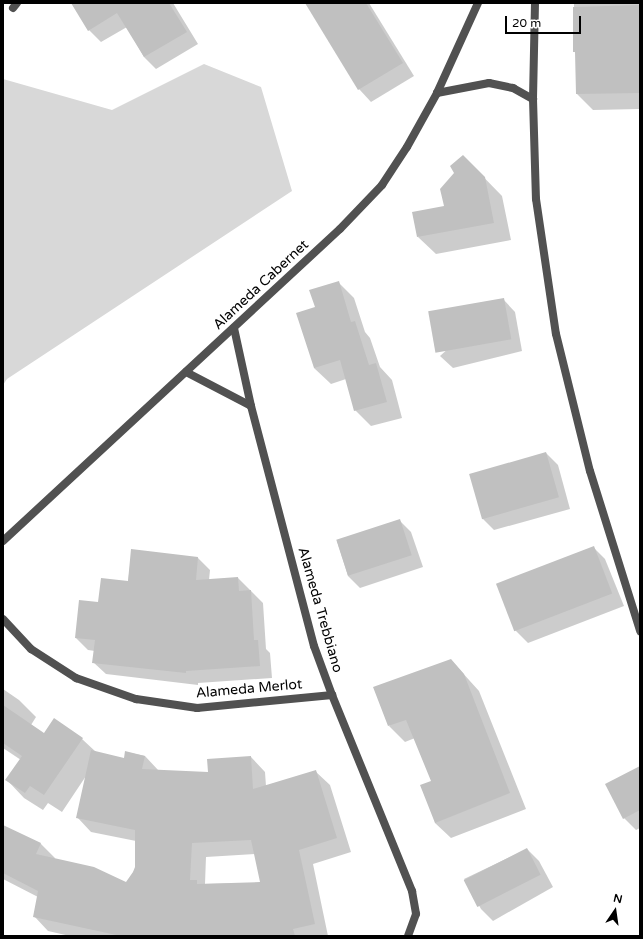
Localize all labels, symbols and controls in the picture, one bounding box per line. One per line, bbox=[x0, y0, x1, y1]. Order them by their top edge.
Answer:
scale bar bbox=[507, 8, 583, 34]
text: 20 m bbox=[512, 16, 541, 30]
street label: Alameda Cabernet bbox=[210, 236, 312, 334]
street label: Alameda Trebbiano bbox=[294, 545, 346, 675]
street label: Alameda Merlot bbox=[195, 676, 303, 702]
north arrow bbox=[595, 891, 635, 931]
text: N bbox=[612, 891, 624, 906]

